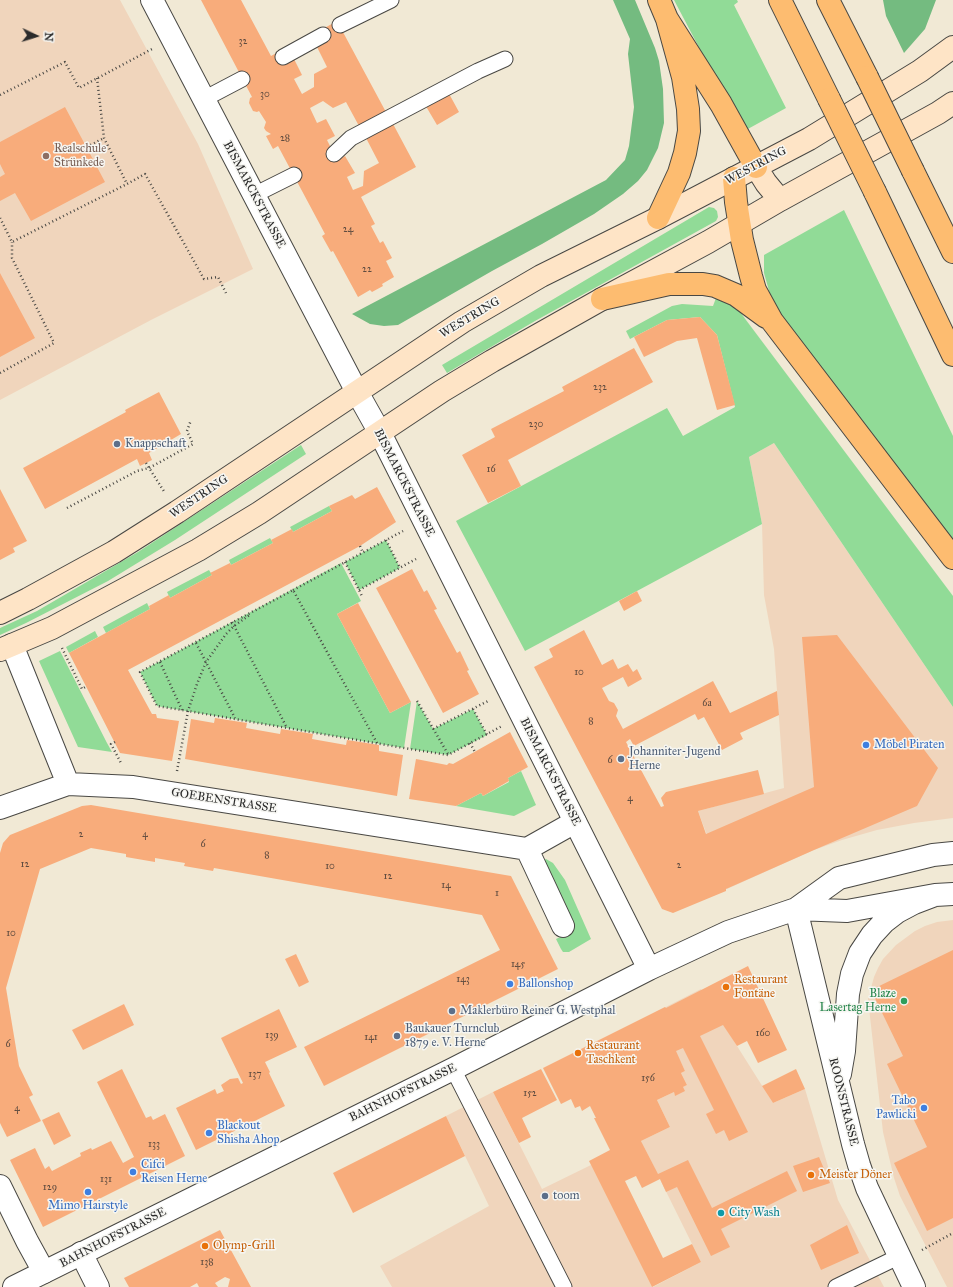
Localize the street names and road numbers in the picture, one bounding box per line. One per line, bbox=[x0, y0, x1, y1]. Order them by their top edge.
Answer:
street label: BISMARCKSTRASSE bbox=[220, 139, 288, 251]
street label: WESTRING bbox=[723, 144, 789, 188]
street label: WESTRING bbox=[437, 294, 503, 342]
street label: BISMARCKSTRASSE bbox=[371, 427, 437, 539]
street label: WESTRING bbox=[167, 472, 231, 522]
street label: BISMARCKSTRASSE bbox=[517, 716, 583, 828]
street label: GOEBENSTRASSE bbox=[170, 786, 278, 816]
street label: ROONSTRASSE bbox=[825, 1056, 861, 1148]
street label: BAHNHOFSTRASSE bbox=[347, 1061, 459, 1125]
street label: BAHNHOFSTRASSE bbox=[57, 1205, 169, 1271]

